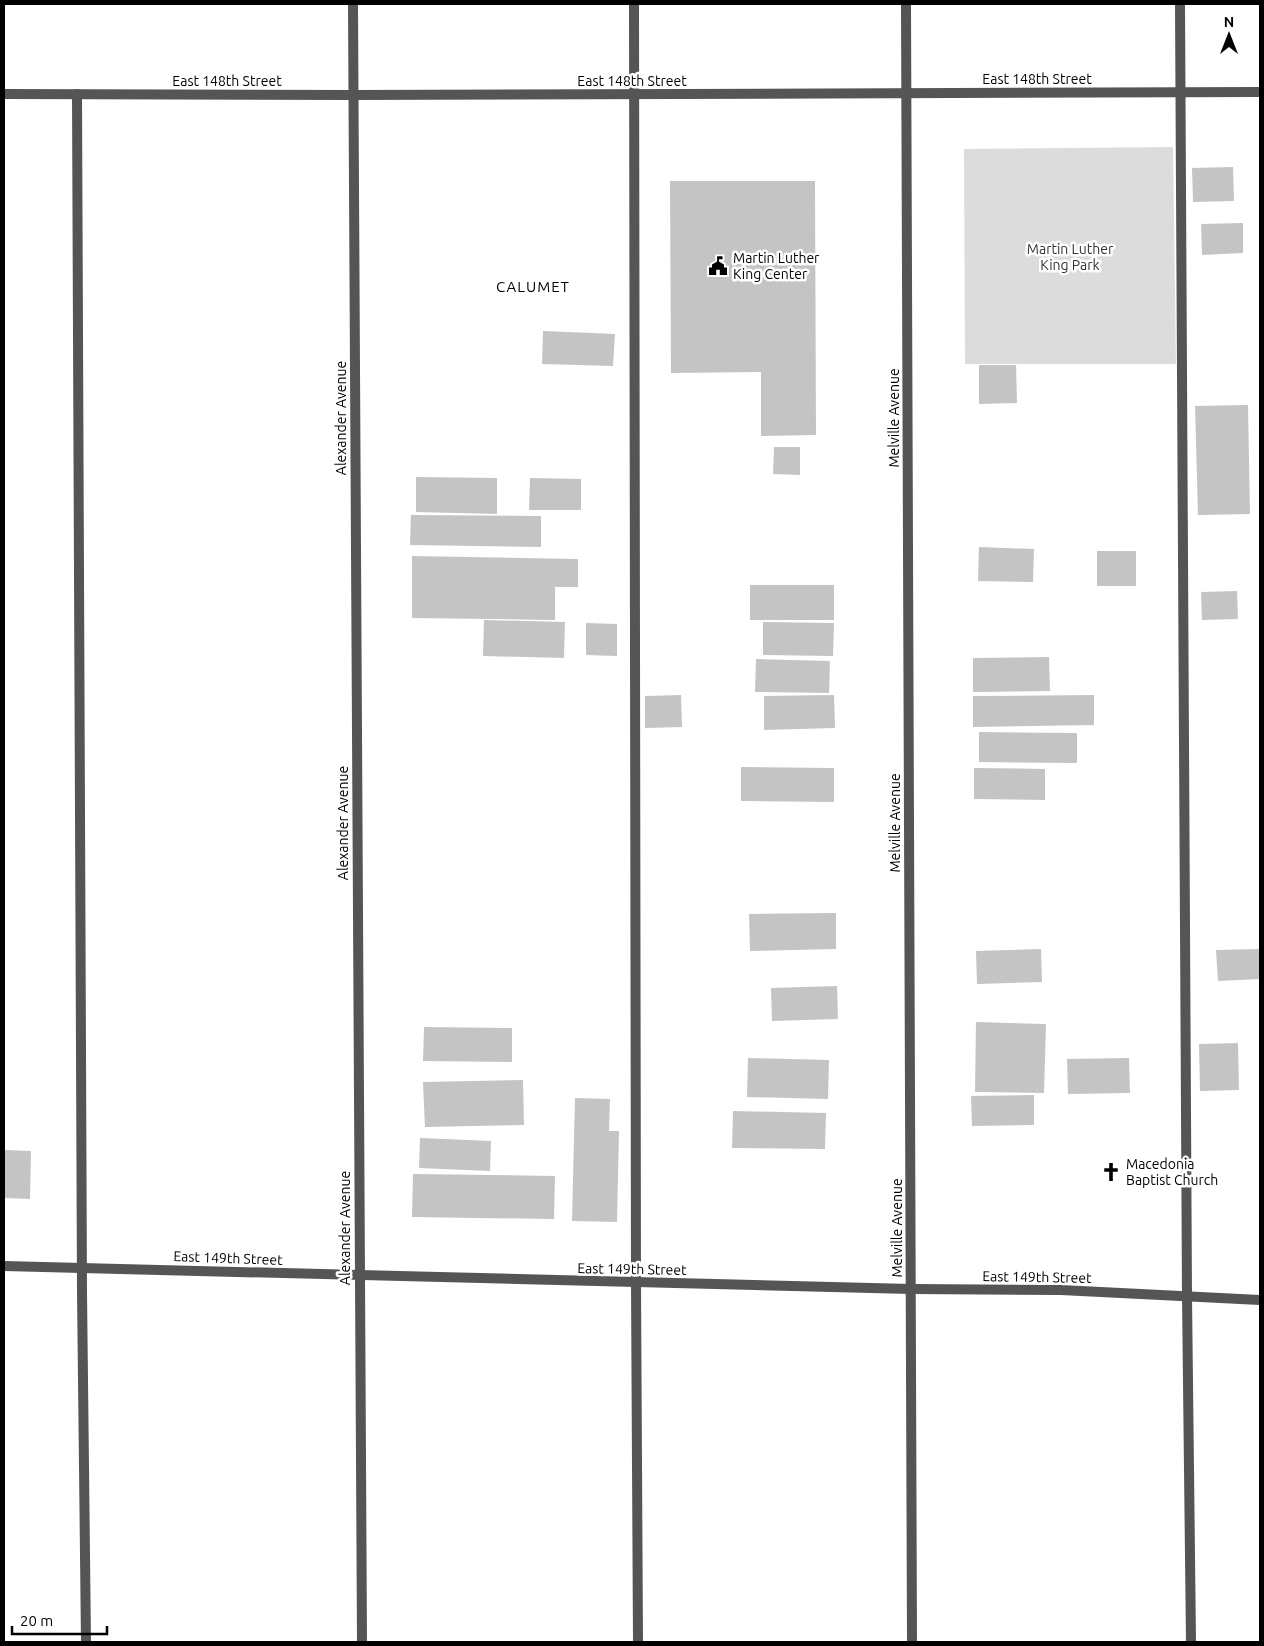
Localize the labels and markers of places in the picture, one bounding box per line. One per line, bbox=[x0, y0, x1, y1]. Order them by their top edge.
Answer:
place label: Martin Luther King Center bbox=[733, 250, 820, 282]
public building icon: Martin Luther King Center bbox=[707, 255, 729, 277]
place label: Macedonia Baptist Church bbox=[1126, 1156, 1218, 1188]
church icon: Macedonia Baptist Church bbox=[1100, 1161, 1122, 1183]

